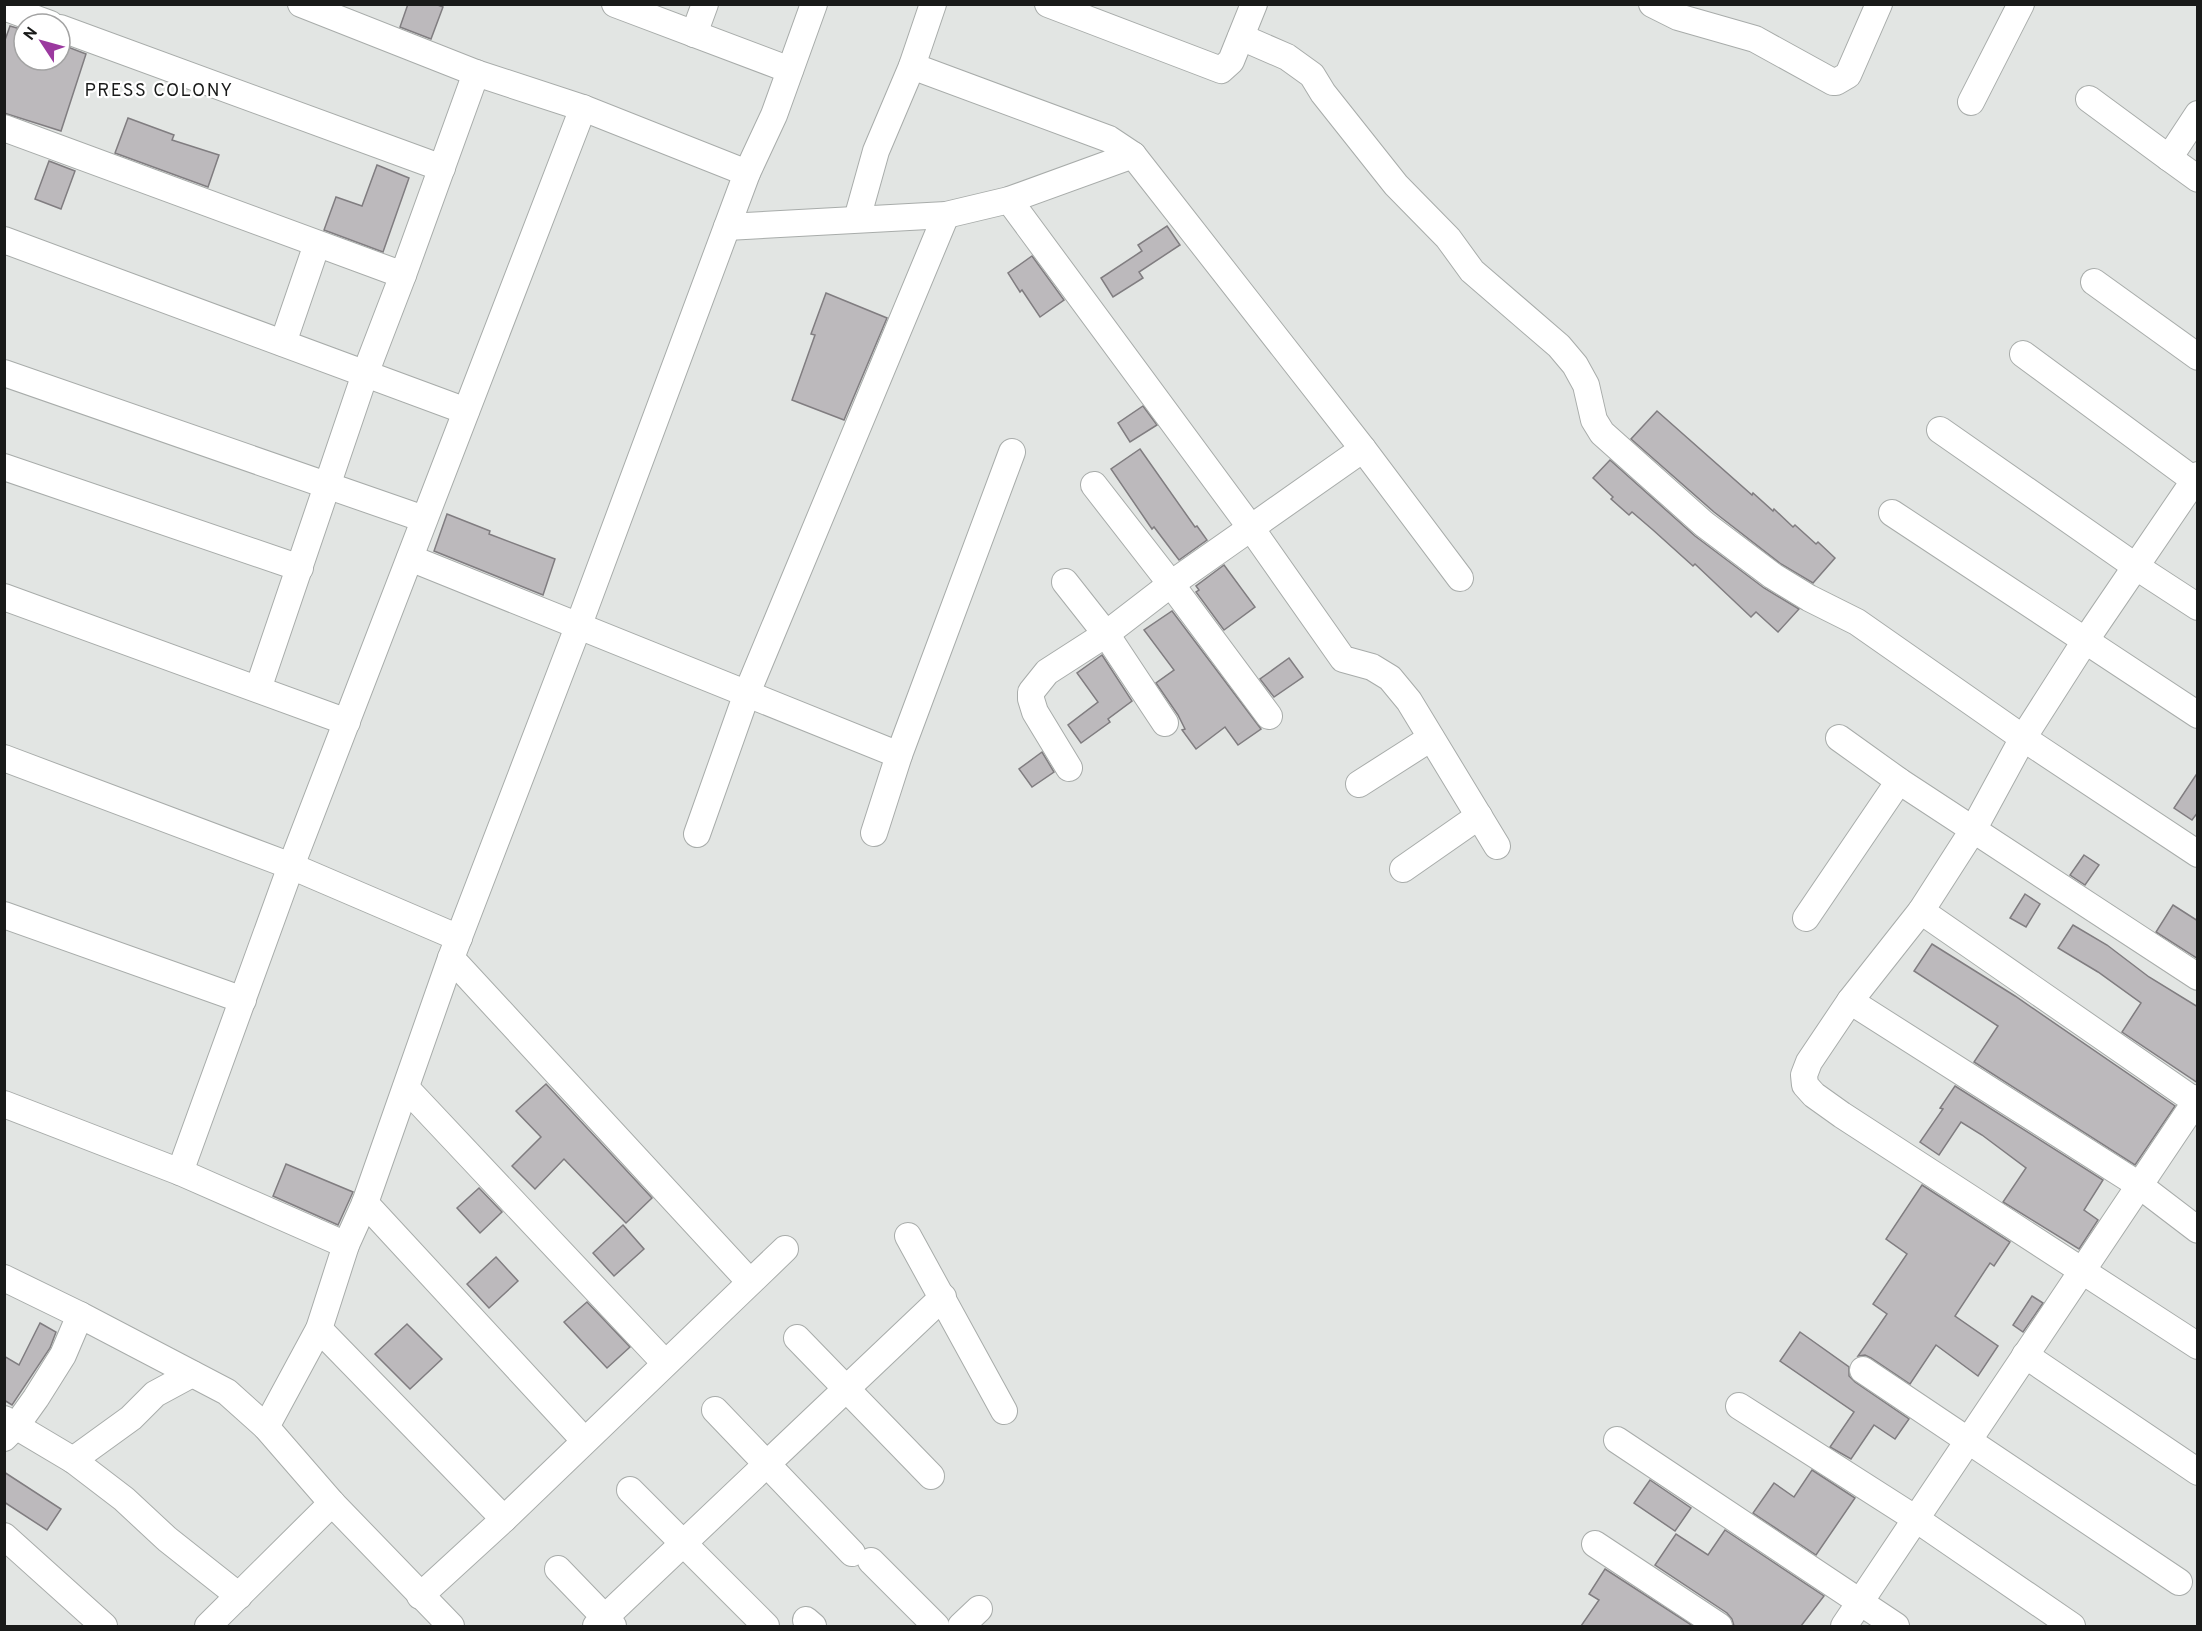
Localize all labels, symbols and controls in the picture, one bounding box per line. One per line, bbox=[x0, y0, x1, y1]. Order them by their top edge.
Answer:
north arrow bbox=[12, 12, 72, 72]
text: N bbox=[20, 24, 43, 45]
district label: PRESS COLONY bbox=[84, 80, 234, 103]

